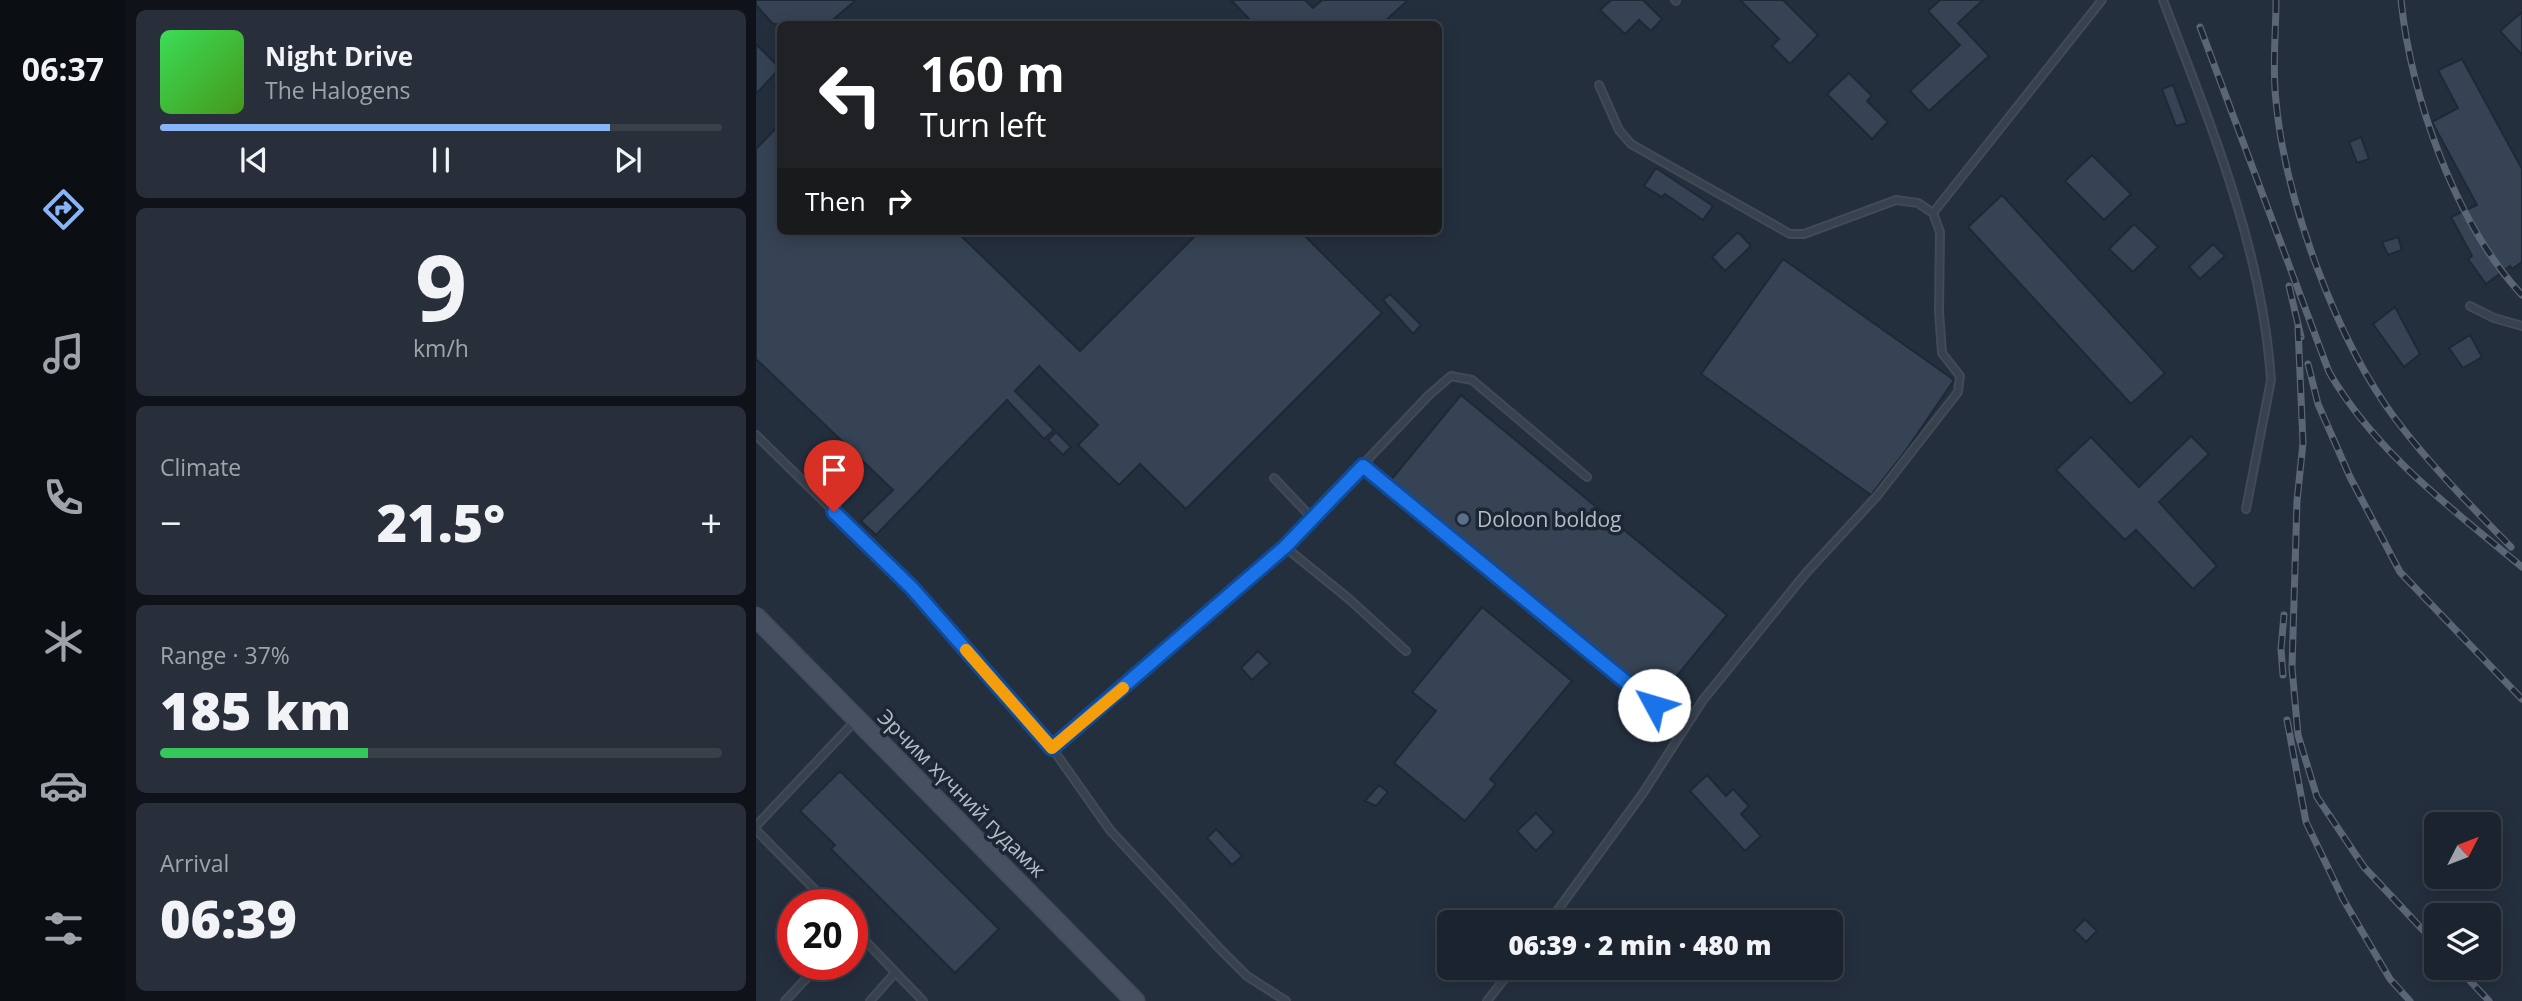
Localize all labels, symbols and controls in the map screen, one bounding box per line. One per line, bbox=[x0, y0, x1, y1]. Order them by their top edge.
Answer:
text: Night Drive bbox=[265, 38, 413, 74]
text: 160 m bbox=[920, 40, 1065, 106]
text: 06:37 bbox=[22, 47, 104, 90]
icon: left bbox=[805, 49, 896, 140]
text: The Halogens bbox=[265, 74, 411, 106]
text: Turn left bbox=[920, 103, 1046, 146]
icon: previous bbox=[235, 141, 273, 179]
icon: pause bbox=[422, 141, 460, 179]
icon: next bbox=[609, 141, 647, 179]
icon: right bbox=[880, 182, 918, 220]
text: Then bbox=[805, 183, 866, 219]
icon: directions bbox=[39, 185, 88, 234]
text: 9 bbox=[415, 224, 467, 348]
icon: music bbox=[39, 329, 88, 378]
text: km/h bbox=[413, 332, 469, 364]
pin bbox=[804, 440, 864, 512]
text: Climate bbox=[160, 451, 241, 483]
icon: arrive bbox=[815, 451, 853, 489]
icon: phone bbox=[39, 473, 88, 522]
text: 21.5° bbox=[377, 486, 505, 557]
text: − bbox=[160, 496, 182, 548]
text: + bbox=[700, 496, 722, 548]
place label: Doloon boldog bbox=[1477, 505, 1621, 533]
marker: Doloon boldog bbox=[1455, 511, 1471, 527]
icon: climate bbox=[39, 617, 88, 666]
text: Range · 37% bbox=[160, 639, 290, 671]
position arrow bbox=[1617, 668, 1691, 742]
text: 185 km bbox=[160, 674, 351, 745]
street label: Эрчим хүчний гудамж bbox=[872, 703, 1053, 884]
icon: car bbox=[39, 761, 88, 810]
north arrow bbox=[2424, 812, 2501, 889]
map controls bbox=[2424, 812, 2501, 980]
text: Arrival bbox=[160, 847, 229, 879]
text: 06:39 bbox=[160, 882, 297, 953]
speed limit sign: 20 bbox=[777, 889, 868, 980]
button: layers bbox=[2424, 903, 2501, 980]
icon: filters bbox=[39, 904, 88, 953]
text: 06:39 · 2 min · 480 m bbox=[1509, 927, 1771, 963]

